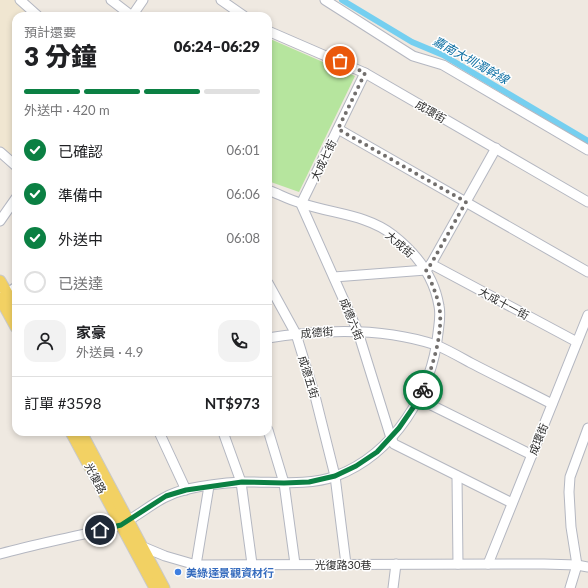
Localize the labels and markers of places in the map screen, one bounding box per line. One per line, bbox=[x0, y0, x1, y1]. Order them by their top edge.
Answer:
pin bbox=[323, 44, 357, 78]
pin bbox=[83, 513, 117, 547]
place label: 美綠達景觀資材行 bbox=[186, 566, 274, 579]
marker: 美綠達景觀資材行 bbox=[173, 567, 183, 577]

